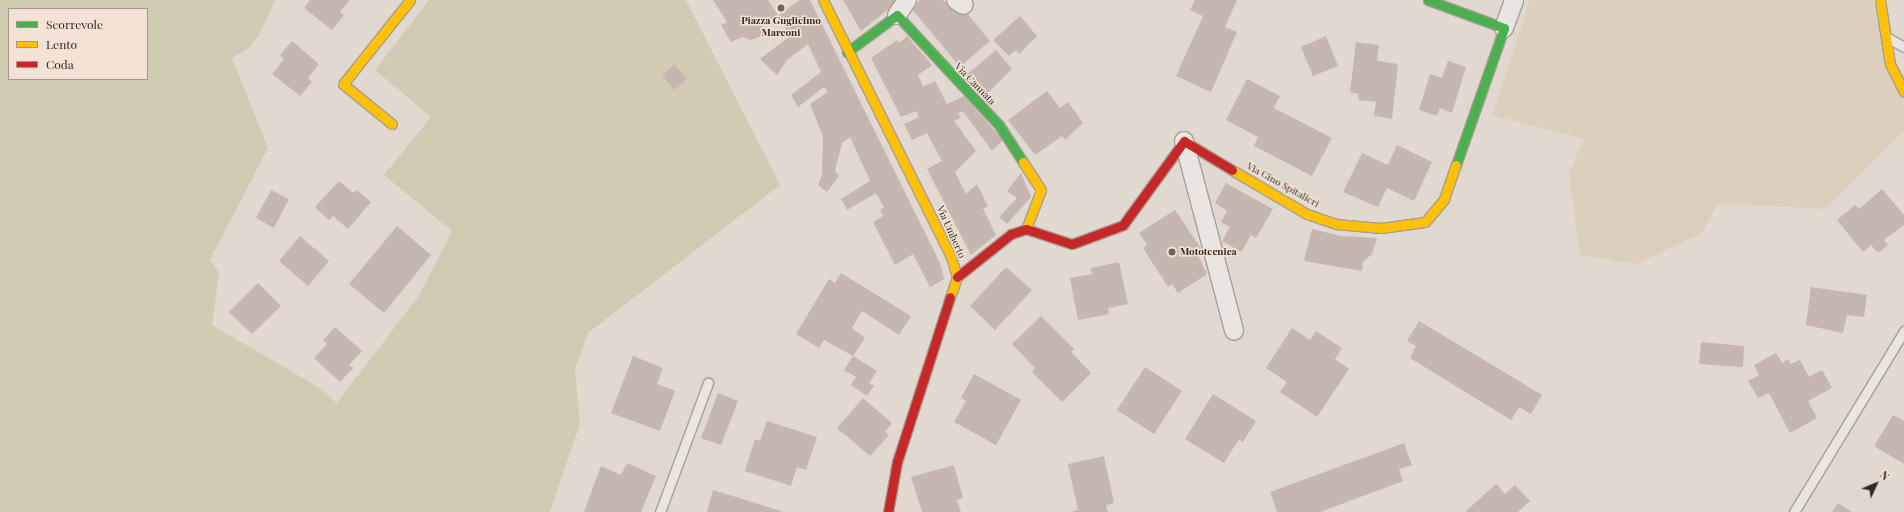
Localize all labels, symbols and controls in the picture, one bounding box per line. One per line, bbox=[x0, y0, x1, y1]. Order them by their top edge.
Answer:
marker: Piazza Guglielmo Marconi bbox=[776, 3, 786, 13]
legend bbox=[8, 8, 148, 80]
place label: Piazza Guglielmo Marconi bbox=[741, 14, 821, 38]
text: Scorrevole bbox=[46, 16, 103, 32]
text: Lento bbox=[46, 36, 77, 52]
text: Coda bbox=[46, 56, 74, 72]
street label: Via Cannata bbox=[952, 61, 998, 107]
street label: Via Gino Spitalieri bbox=[1245, 160, 1321, 210]
street label: Via Umberto bbox=[934, 204, 968, 260]
place label: Mototecnica bbox=[1180, 246, 1237, 258]
marker: Mototecnica bbox=[1167, 247, 1177, 257]
north arrow bbox=[1856, 464, 1896, 504]
text: N bbox=[1877, 467, 1893, 483]

